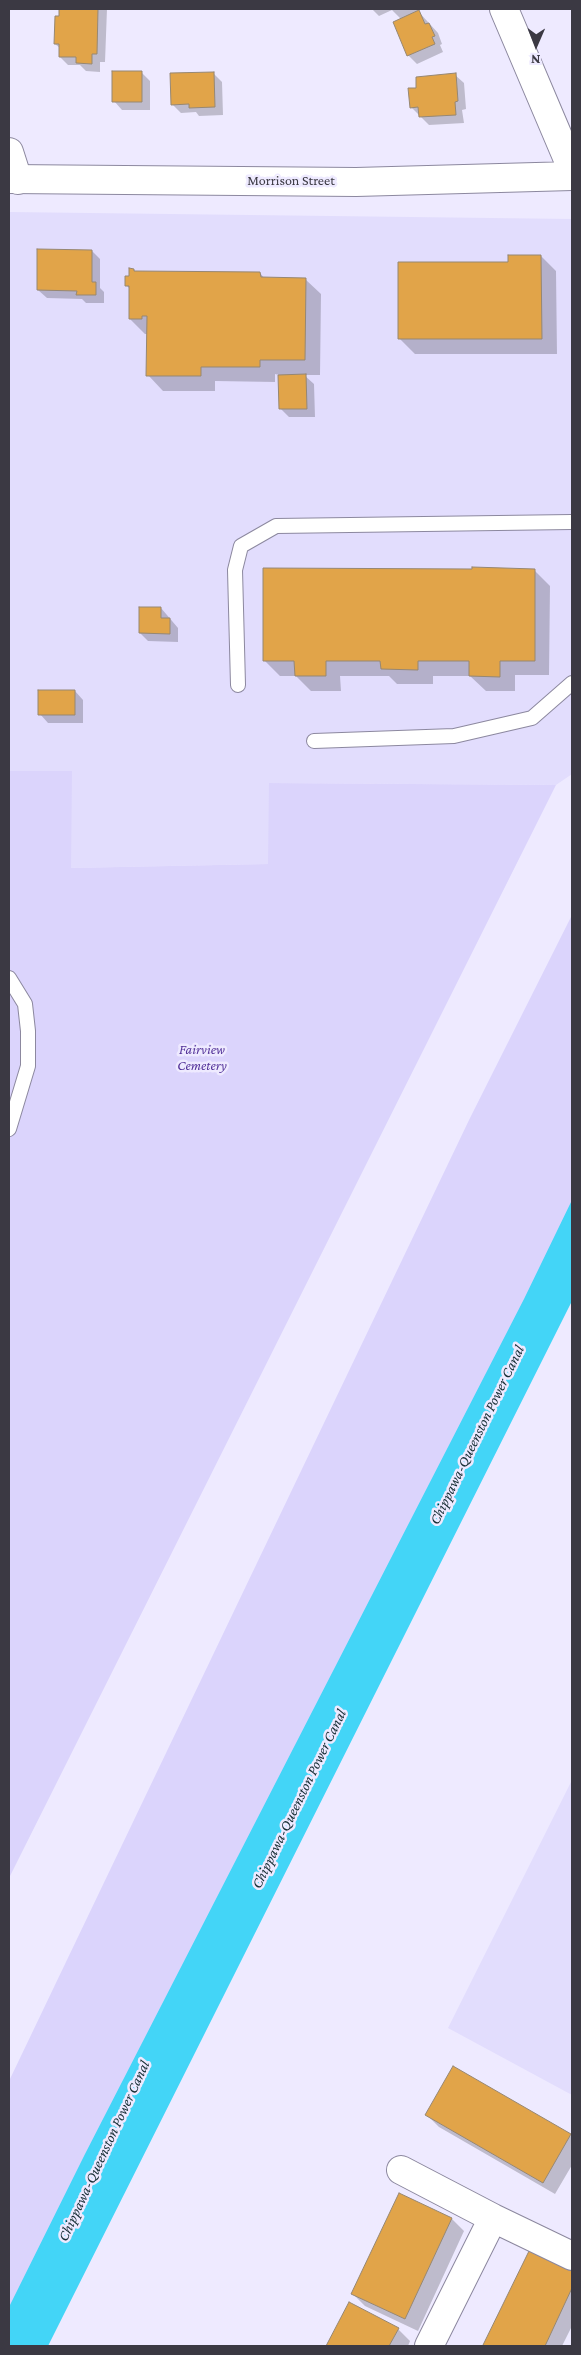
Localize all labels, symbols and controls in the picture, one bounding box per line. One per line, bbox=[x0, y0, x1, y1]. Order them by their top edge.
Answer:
north arrow bbox=[511, 20, 561, 70]
text: N bbox=[531, 52, 541, 68]
street label: Morrison Street bbox=[247, 173, 335, 189]
park label: Fairview Cemetery bbox=[177, 1042, 227, 1074]
water label: Chippawa-Queenston Power Canal bbox=[426, 1342, 528, 1528]
water label: Chippawa-Queenston Power Canal bbox=[248, 1706, 350, 1892]
water label: Chippawa-Queenston Power Canal bbox=[54, 2058, 154, 2244]

